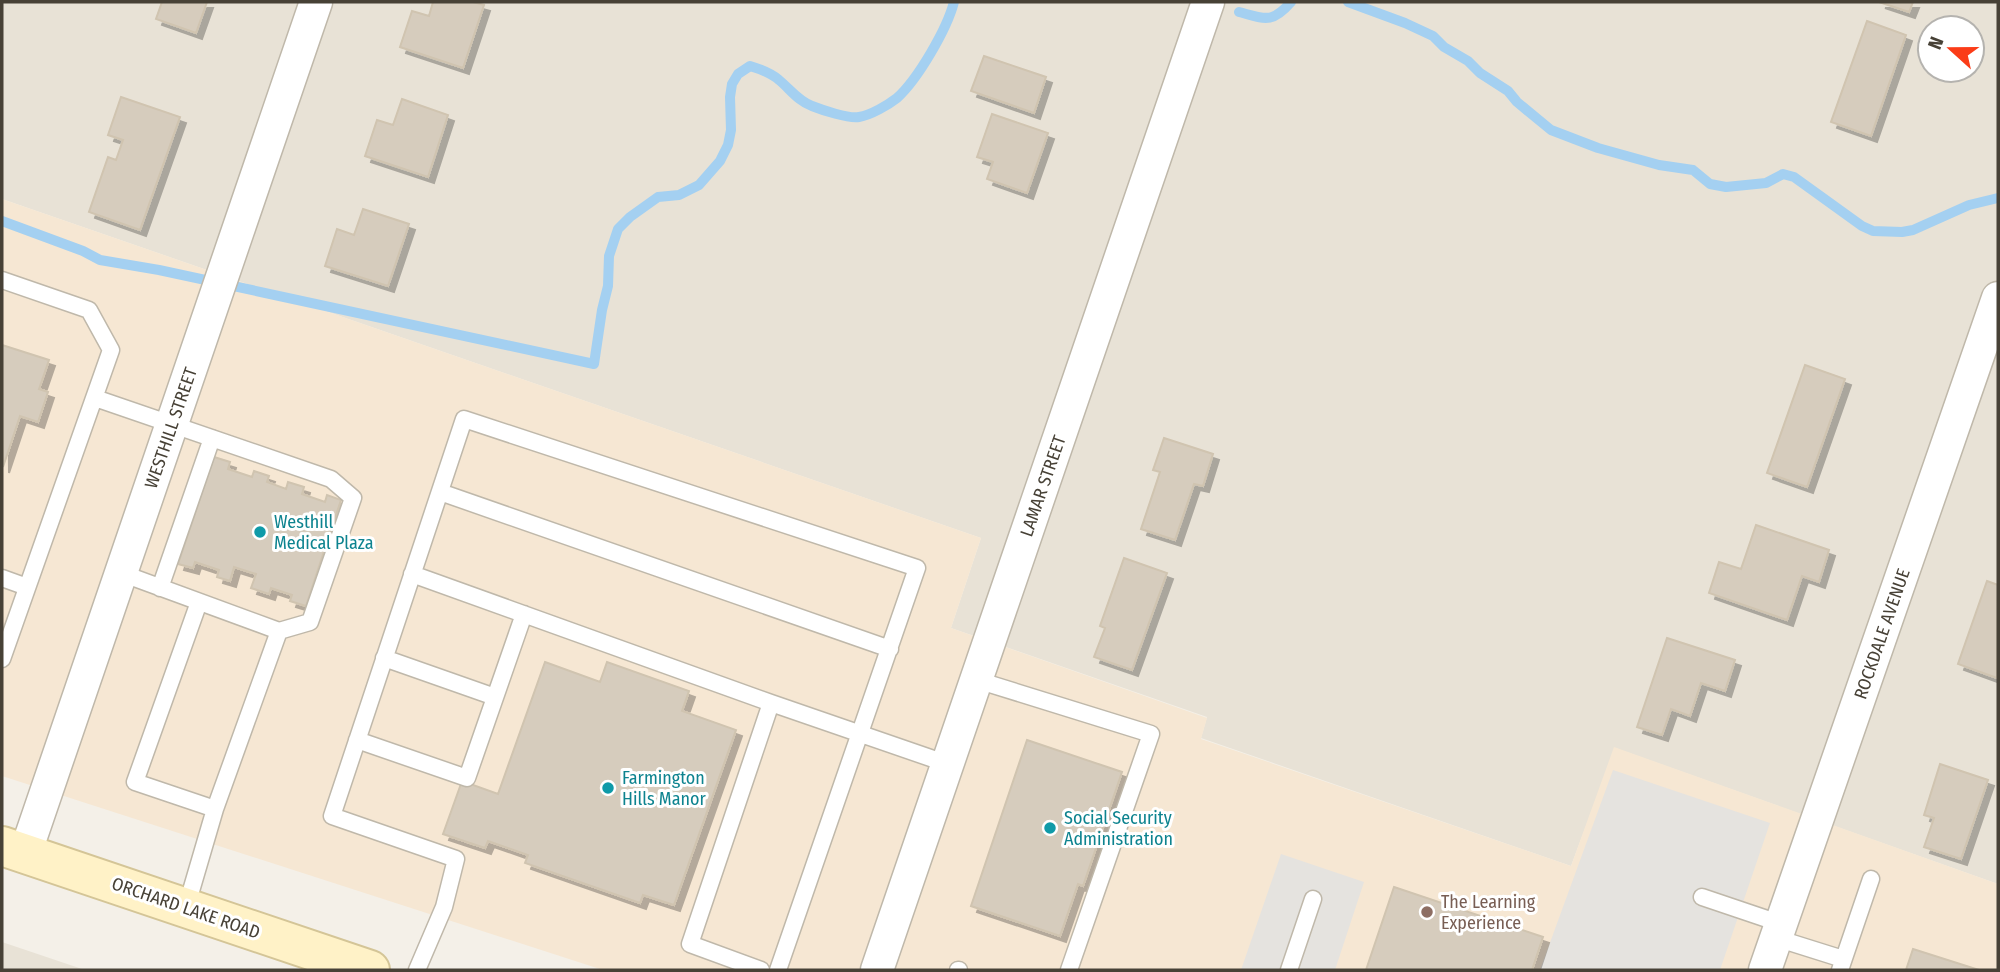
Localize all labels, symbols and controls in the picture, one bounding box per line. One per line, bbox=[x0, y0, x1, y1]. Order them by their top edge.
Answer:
north arrow bbox=[1916, 14, 1986, 84]
text: N bbox=[1923, 34, 1948, 53]
street label: WESTHILL STREET bbox=[140, 364, 202, 491]
street label: LAMAR STREET bbox=[1015, 432, 1071, 540]
place label: Westhill Medical Plaza bbox=[274, 511, 374, 554]
marker: Westhill Medical Plaza bbox=[252, 524, 268, 540]
street label: ROCKDALE AVENUE bbox=[1849, 566, 1915, 702]
place label: Farmington Hills Manor bbox=[622, 767, 706, 810]
marker: Farmington Hills Manor bbox=[600, 780, 616, 796]
place label: Social Security Administration bbox=[1064, 807, 1173, 850]
marker: Social Security Administration bbox=[1042, 820, 1058, 836]
street label: ORCHARD LAKE ROAD bbox=[109, 872, 263, 944]
place label: The Learning Experience bbox=[1441, 891, 1536, 934]
marker: The Learning Experience bbox=[1419, 904, 1435, 920]

